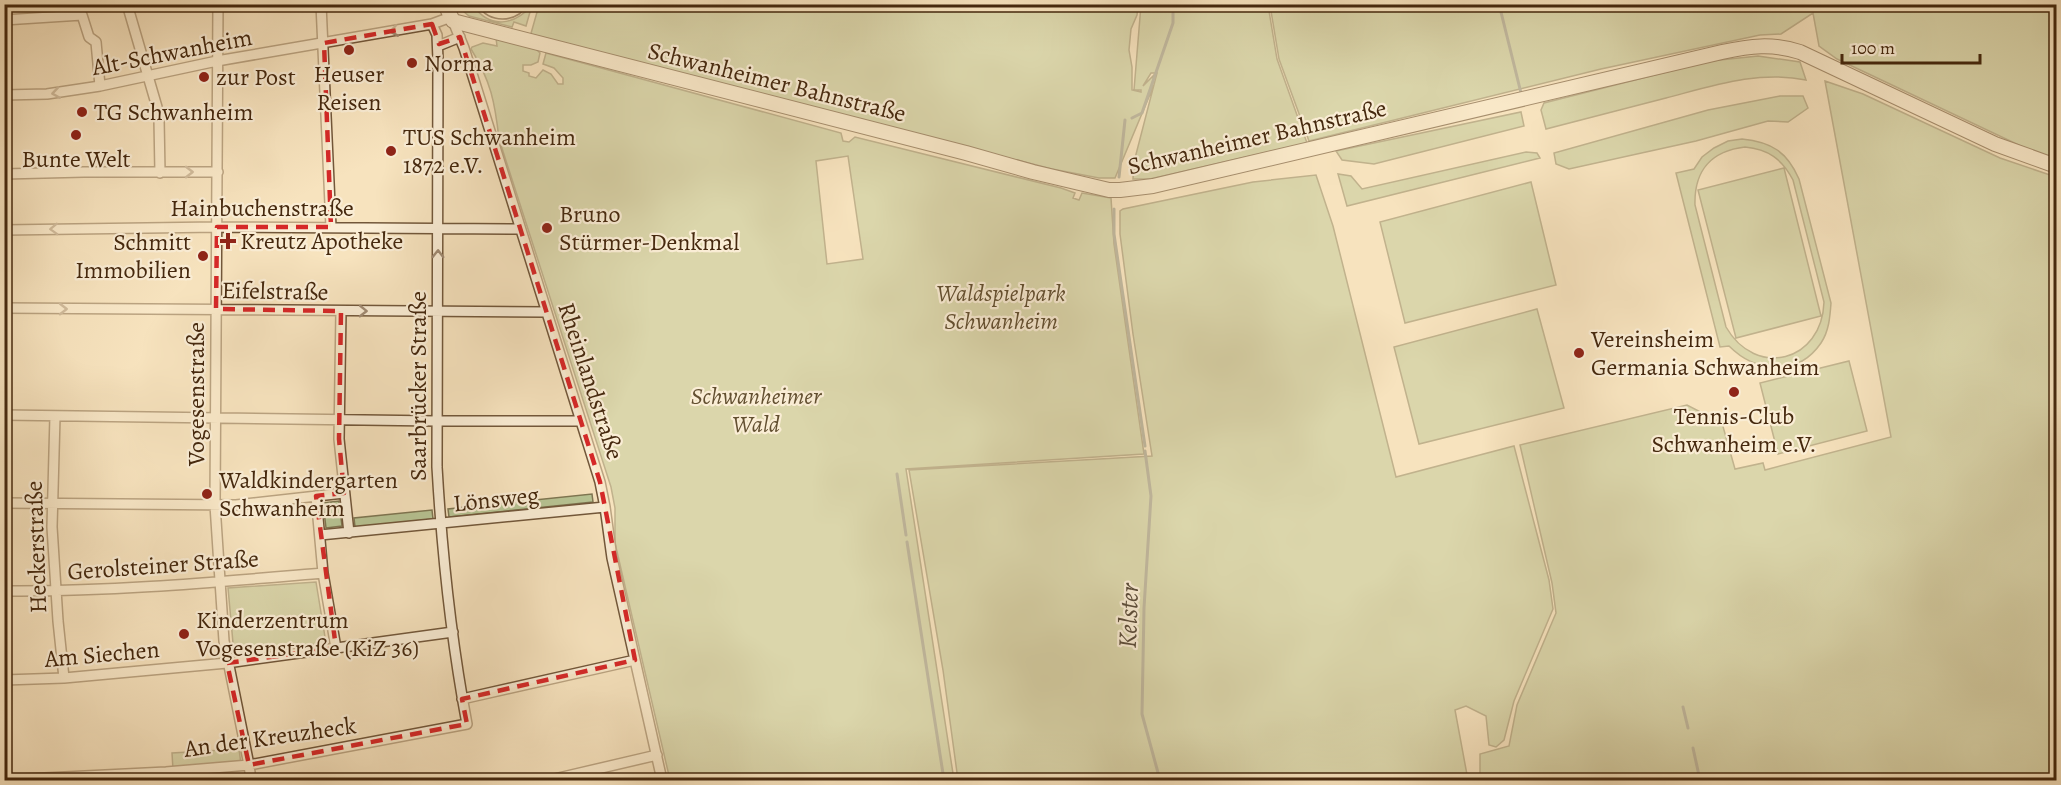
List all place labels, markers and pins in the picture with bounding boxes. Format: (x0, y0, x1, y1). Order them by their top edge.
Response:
marker: Heuser Reisen (342, 43, 356, 57)
place label: Norma (424, 47, 494, 79)
marker: Norma (405, 56, 419, 70)
place label: Heuser Reisen (314, 58, 384, 118)
place label: zur Post (216, 61, 296, 93)
marker: zur Post (197, 70, 211, 84)
place label: TG Schwanheim (94, 96, 254, 128)
marker: TG Schwanheim (75, 105, 89, 119)
place label: TUS Schwanheim 1872 e.V. (403, 121, 576, 181)
marker: Bunte Welt (69, 128, 83, 142)
place label: Bunte Welt (22, 143, 131, 175)
marker: TUS Schwanheim 1872 e.V. (384, 144, 398, 158)
place label: Bruno Stürmer-Denkmal (559, 198, 740, 258)
marker: Bruno Stürmer-Denkmal (540, 221, 554, 235)
place label: Kreutz Apotheke (240, 225, 403, 257)
place label: Schmitt Immobilien (75, 226, 191, 286)
marker: Kreutz Apotheke (221, 234, 235, 248)
marker: Schmitt Immobilien (196, 249, 210, 263)
place label: Vereinsheim Germania Schwanheim (1590, 323, 1819, 383)
marker: Vereinsheim Germania Schwanheim (1572, 346, 1586, 360)
marker: Tennis-Club Schwanheim e.V. (1727, 385, 1741, 399)
place label: Tennis-Club Schwanheim e.V. (1651, 400, 1817, 460)
place label: Waldkindergarten Schwanheim (218, 464, 398, 524)
marker: Waldkindergarten Schwanheim (200, 487, 214, 501)
place label: Kinderzentrum Vogesenstraße (KiZ 36) (195, 604, 419, 664)
marker: Kinderzentrum Vogesenstraße (KiZ 36) (177, 627, 191, 641)

